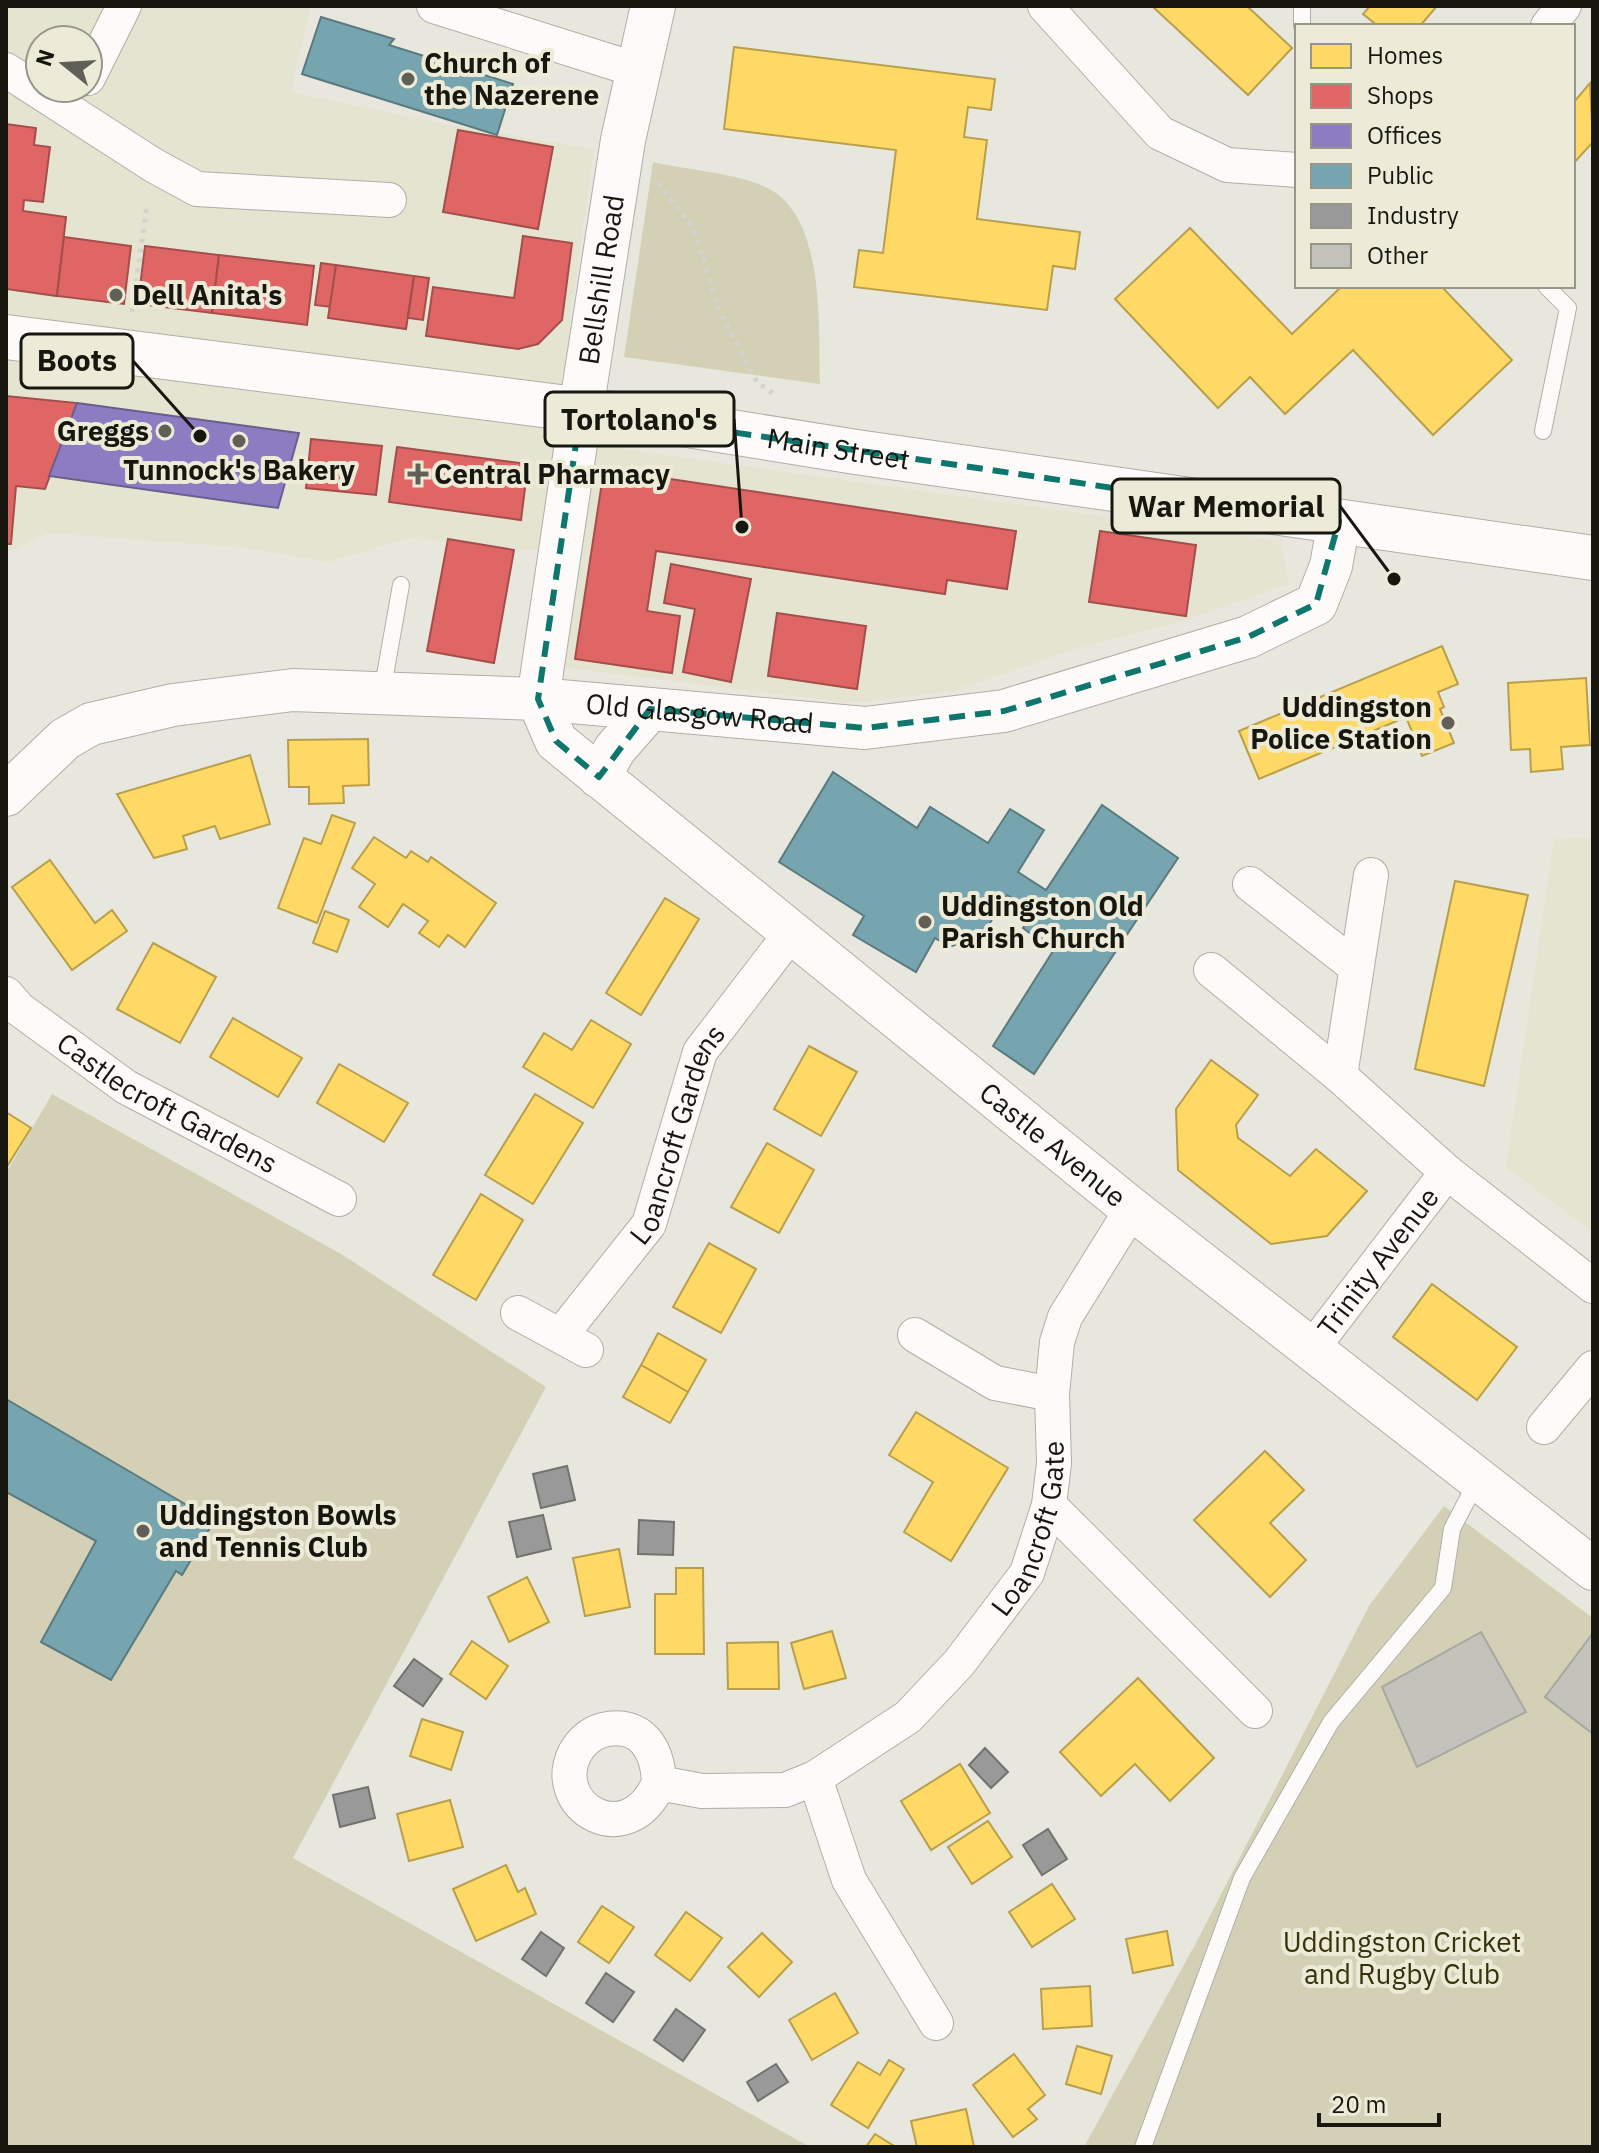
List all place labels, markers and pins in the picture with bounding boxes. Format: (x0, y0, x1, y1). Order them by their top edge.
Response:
place label: Church of the Nazerene (424, 44, 599, 113)
marker: Church of the Nazerene (399, 70, 417, 88)
place label: Dell Anita's (132, 276, 282, 313)
marker: Dell Anita's (107, 286, 125, 304)
callout: Boots (21, 334, 133, 388)
callout: Tortolano's (545, 392, 734, 446)
place label: Greggs (57, 412, 149, 449)
marker: Greggs (156, 422, 174, 440)
marker: Tunnock's Bakery (230, 432, 248, 450)
place label: Tunnock's Bakery (123, 451, 355, 488)
place label: Central Pharmacy (434, 455, 670, 492)
marker: Central Pharmacy (409, 465, 427, 483)
callout: War Memorial (1112, 479, 1340, 533)
place label: Uddingston Police Station (1250, 688, 1432, 757)
marker: Uddingston Police Station (1439, 714, 1457, 732)
place label: Uddingston Old Parish Church (941, 887, 1144, 956)
marker: Uddingston Old Parish Church (916, 913, 934, 931)
place label: Uddingston Bowls and Tennis Club (159, 1496, 397, 1565)
marker: Uddingston Bowls and Tennis Club (134, 1522, 152, 1540)

